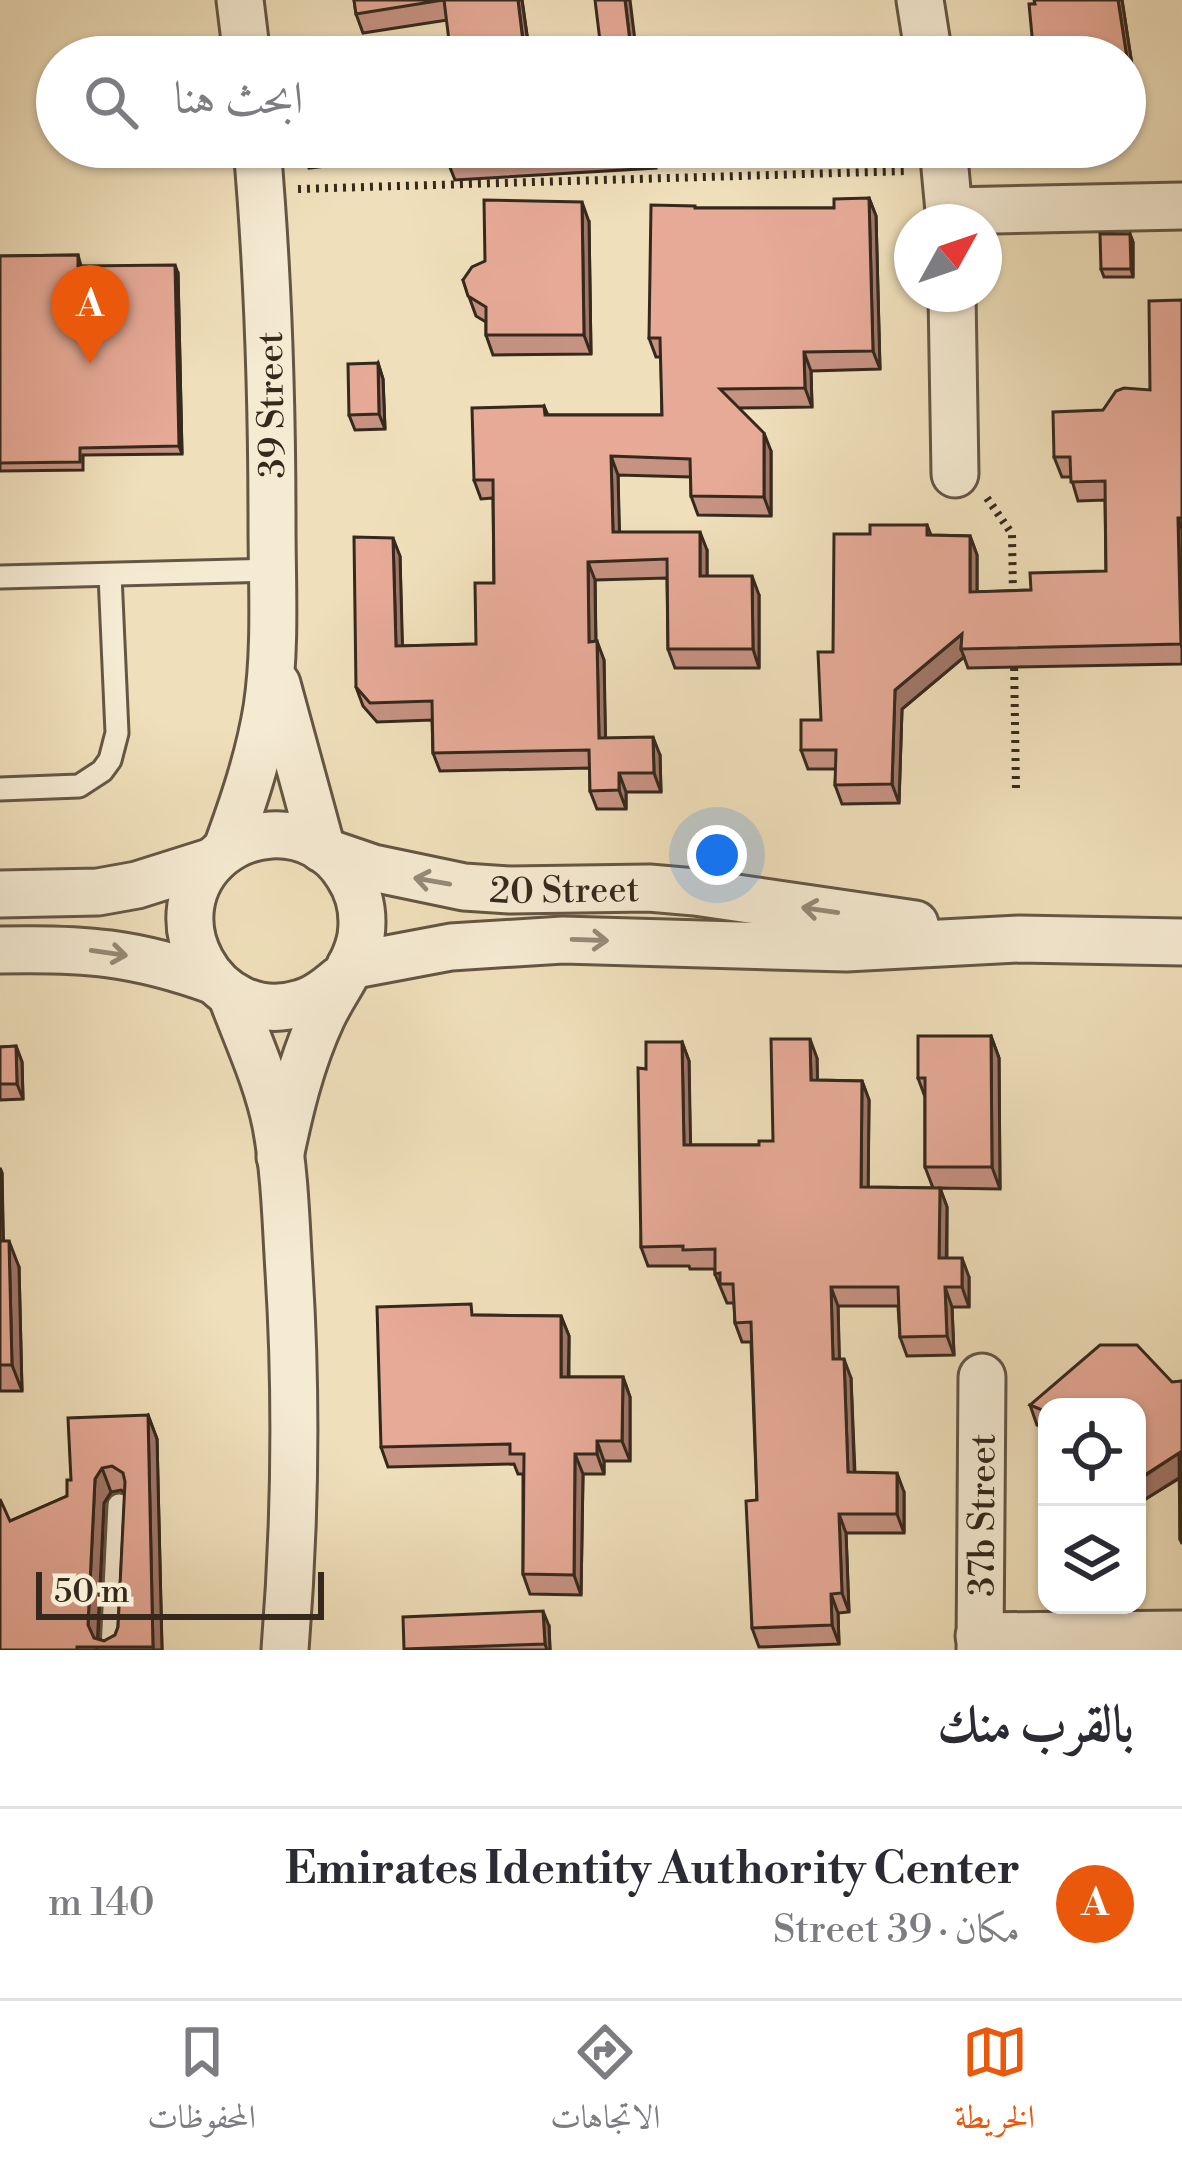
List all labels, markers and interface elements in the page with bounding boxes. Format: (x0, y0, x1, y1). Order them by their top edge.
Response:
search box (36, 36, 1146, 168)
icon: search (78, 69, 144, 135)
text: ابحث هنا (174, 71, 303, 128)
north arrow (894, 204, 1002, 312)
pin: A (51, 265, 129, 364)
street label: 39 Street (249, 331, 296, 479)
your location (687, 825, 747, 885)
street label: 20 Street (488, 868, 640, 915)
one-way arrow (413, 869, 452, 892)
one-way arrow (801, 898, 840, 921)
one-way arrow (570, 929, 609, 952)
one-way arrow (89, 942, 128, 965)
map controls (1038, 1398, 1146, 1614)
button: locate (1038, 1398, 1146, 1506)
street label: 37b Street (960, 1433, 1007, 1597)
button: layers (1038, 1506, 1146, 1614)
scale bar (36, 1566, 324, 1619)
text: 50 m (54, 1572, 130, 1613)
text: بالقرب منك (937, 1694, 1134, 1758)
text: Emirates Identity Authority Center (285, 1841, 1020, 1898)
text: 140 m (48, 1879, 155, 1928)
text: A (1081, 1879, 1109, 1928)
text: مكان · 39 Street (773, 1906, 1020, 1955)
tab: المحفوظات (147, 2019, 256, 2149)
tab: الاتجاهات (550, 2019, 660, 2149)
tab: الخريطة (955, 2019, 1035, 2149)

